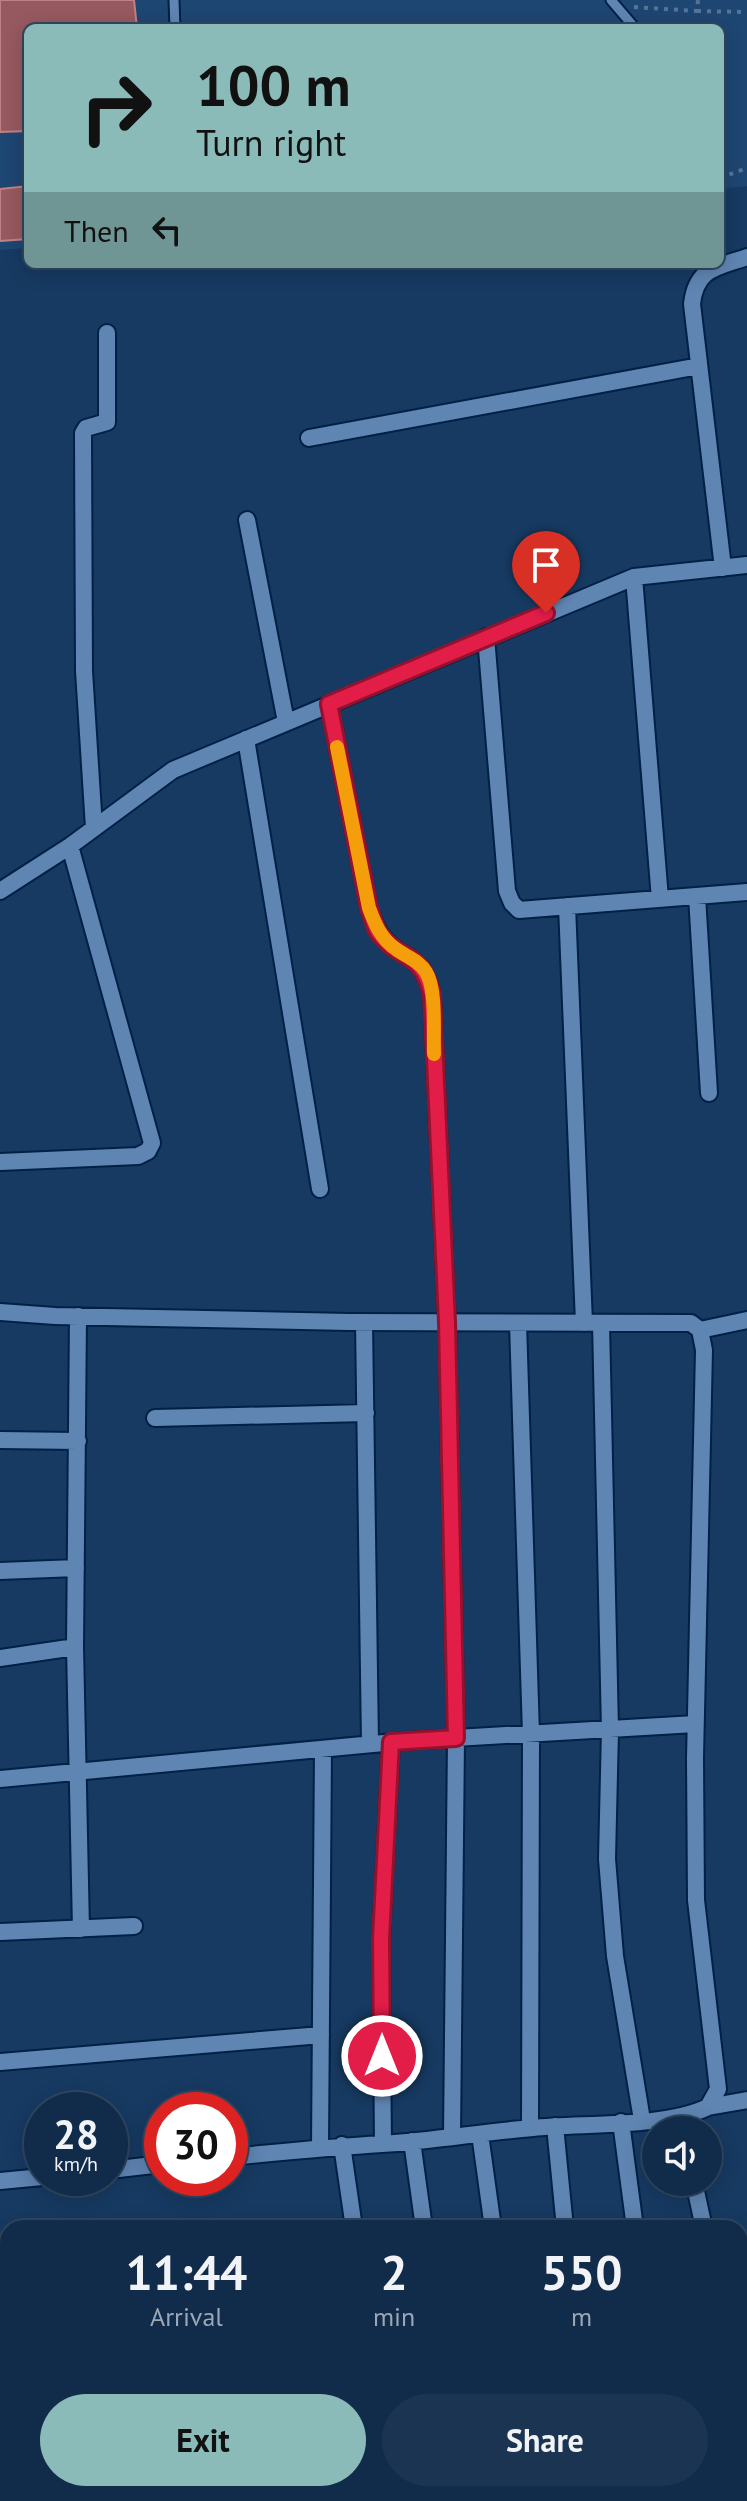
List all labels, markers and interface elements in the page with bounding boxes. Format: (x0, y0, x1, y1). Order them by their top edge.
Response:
text: 100 m (196, 49, 351, 121)
icon: right (64, 56, 168, 160)
text: Turn right (196, 119, 346, 166)
icon: left (145, 208, 189, 252)
text: Then (64, 211, 129, 250)
pin (512, 531, 580, 613)
icon: arrive (524, 543, 568, 587)
position arrow (340, 2014, 424, 2098)
speed limit sign: 30 (144, 2092, 248, 2196)
text: 28 (53, 2108, 99, 2160)
map controls (642, 2116, 722, 2196)
button: sound (642, 2116, 722, 2196)
text: km/h (54, 2151, 98, 2177)
text: 11:44 (126, 2241, 247, 2303)
text: 2 (380, 2241, 408, 2303)
text: 550 (541, 2241, 622, 2303)
text: Arrival (150, 2300, 223, 2333)
text: min (373, 2300, 415, 2333)
text: m (571, 2300, 592, 2333)
button: Exit (40, 2394, 366, 2486)
button: Share (382, 2394, 708, 2486)

